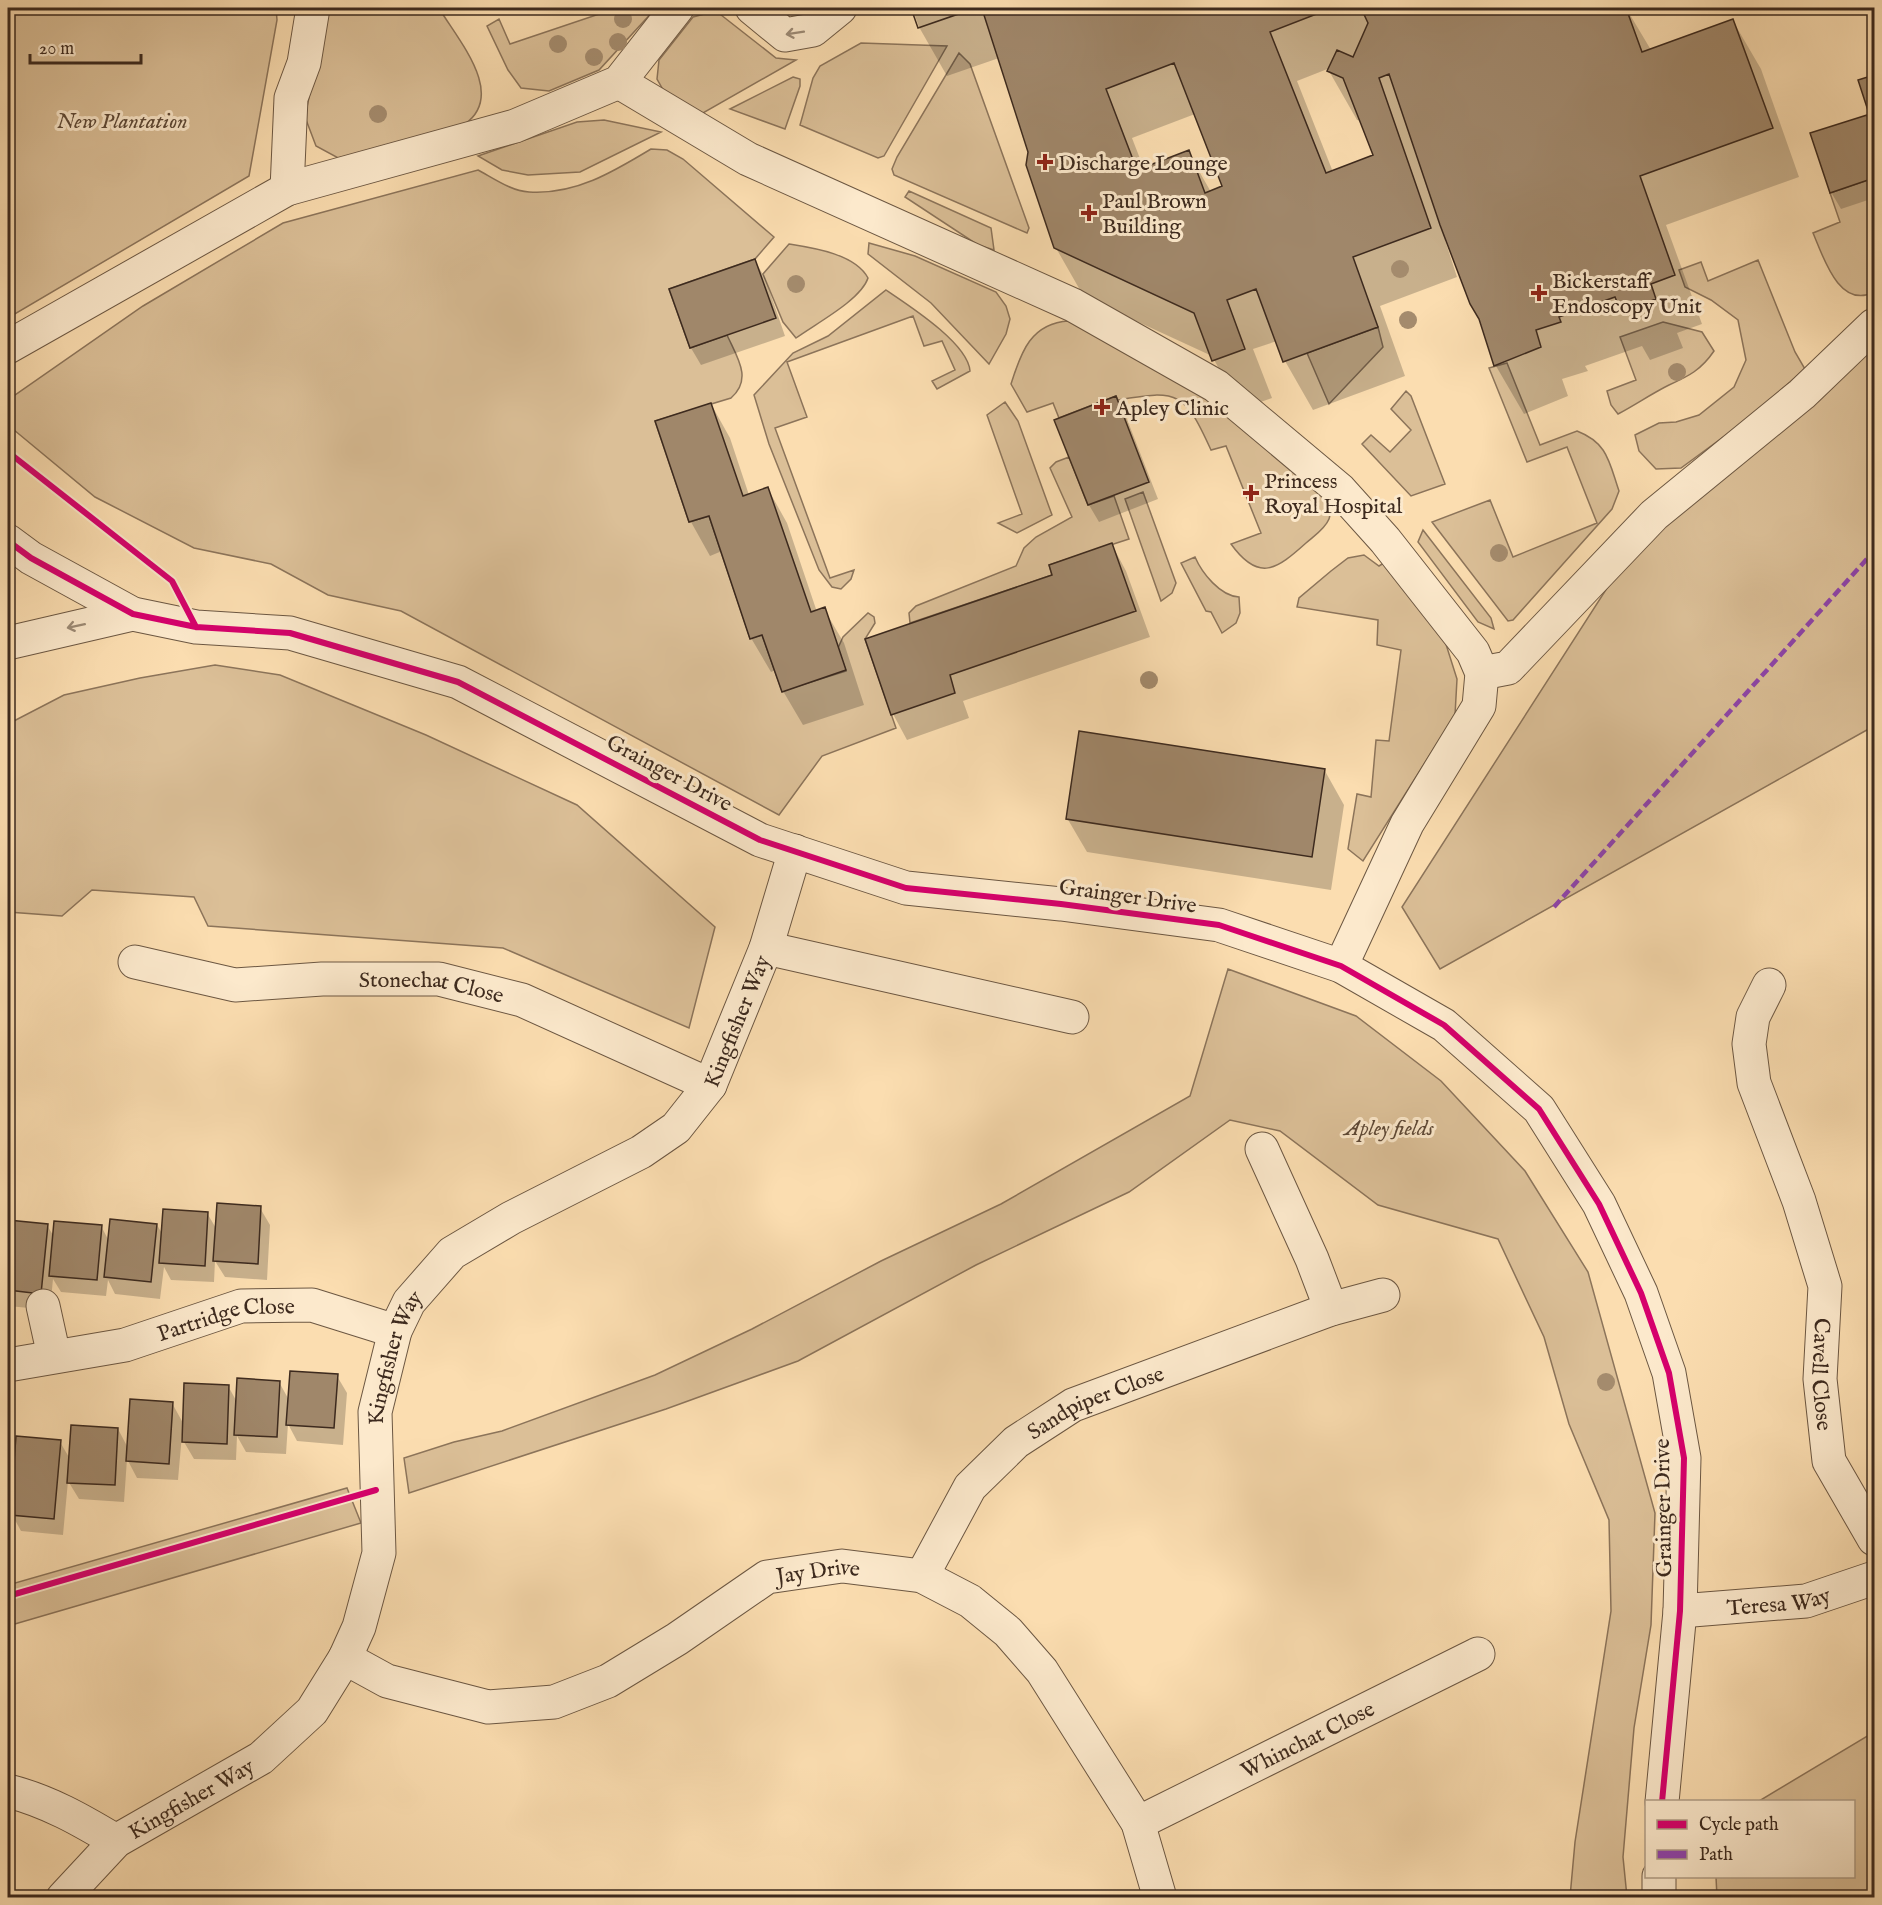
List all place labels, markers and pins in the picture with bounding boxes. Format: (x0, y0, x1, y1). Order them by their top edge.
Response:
place label: Discharge Lounge (1058, 150, 1228, 178)
marker: Discharge Lounge (1036, 153, 1054, 171)
place label: Paul Brown Building (1102, 188, 1207, 241)
marker: Paul Brown Building (1080, 204, 1098, 222)
place label: Bickerstaff Endoscopy Unit (1552, 268, 1703, 321)
marker: Bickerstaff Endoscopy Unit (1530, 284, 1548, 302)
place label: Apley Clinic (1115, 395, 1229, 423)
marker: Apley Clinic (1093, 398, 1111, 416)
place label: Princess Royal Hospital (1264, 468, 1402, 521)
marker: Princess Royal Hospital (1242, 484, 1260, 502)

